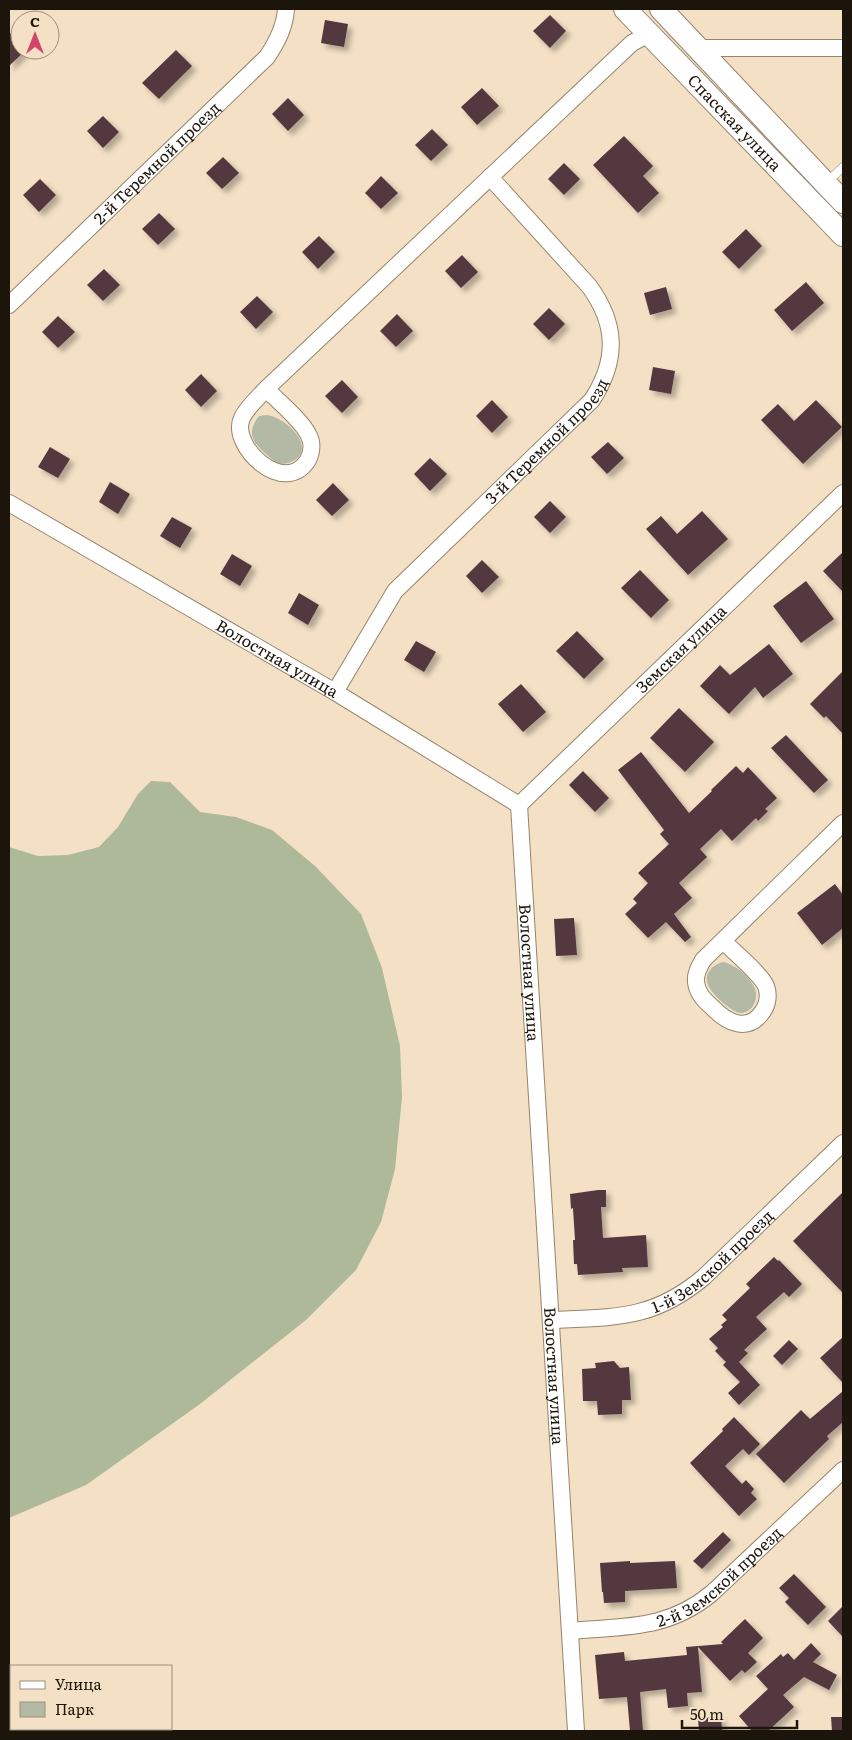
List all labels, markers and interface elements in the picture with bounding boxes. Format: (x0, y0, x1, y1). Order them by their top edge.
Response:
north arrow (10, 10, 60, 60)
text: С (30, 11, 40, 31)
street label: Спасская улица (683, 68, 788, 176)
street label: 2-й Теремной проезд (87, 95, 225, 229)
street label: 3-й Теремной проезд (479, 374, 613, 509)
street label: Земская улица (630, 598, 731, 698)
street label: Волостная улица (212, 613, 344, 703)
street label: Волостная улица (514, 903, 547, 1043)
street label: 1-й Земской проезд (648, 1203, 778, 1318)
street label: Волостная улица (539, 1306, 571, 1446)
street label: 2-й Земской проезд (654, 1520, 787, 1632)
legend (10, 1665, 172, 1730)
text: Улица (55, 1672, 103, 1695)
text: Парк (55, 1697, 94, 1720)
scale bar (682, 1698, 797, 1730)
text: 50 m (690, 1702, 724, 1725)

